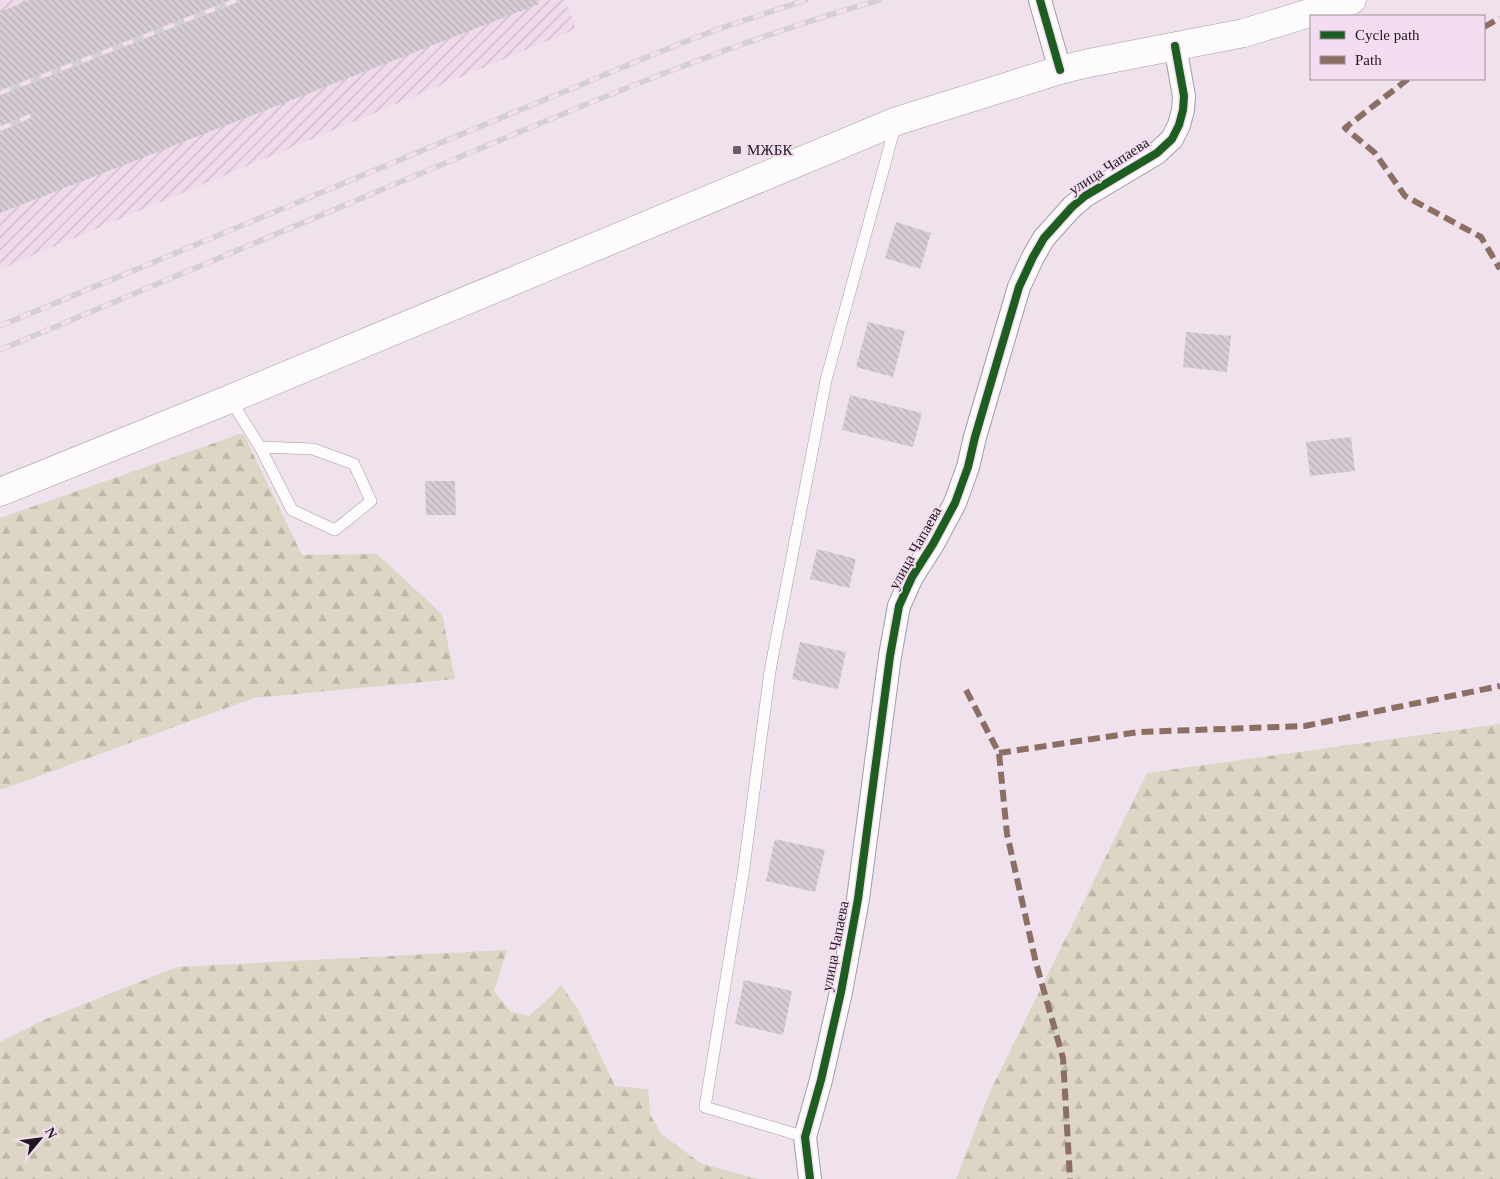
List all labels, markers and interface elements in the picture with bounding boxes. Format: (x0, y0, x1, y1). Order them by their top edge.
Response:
legend (1310, 15, 1485, 80)
text: Cycle path (1355, 27, 1420, 43)
text: Path (1355, 52, 1382, 68)
street label: улица Чапаева (1066, 134, 1152, 198)
place label: МЖБК (747, 142, 793, 158)
marker: МЖБК (731, 144, 743, 156)
street label: улица Чапаева (886, 504, 944, 592)
street label: улица Чапаева (818, 899, 852, 993)
north arrow (15, 1114, 65, 1164)
text: N (42, 1125, 60, 1141)

